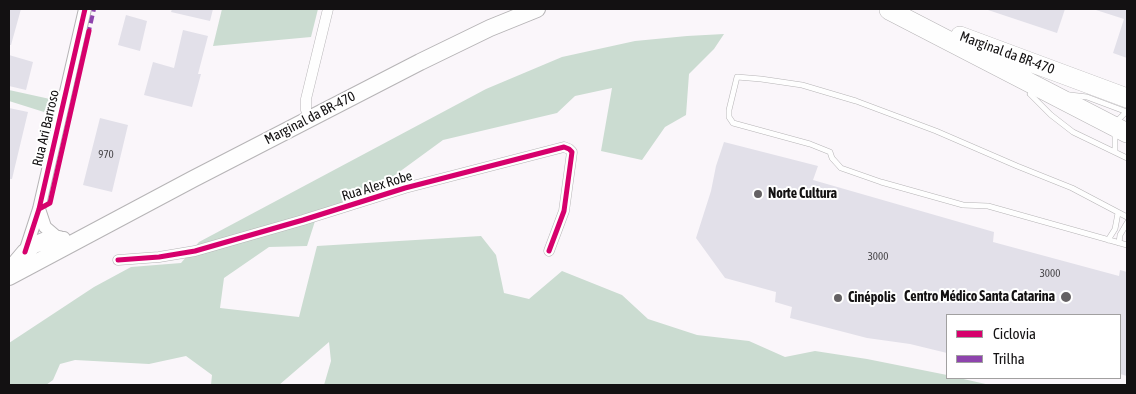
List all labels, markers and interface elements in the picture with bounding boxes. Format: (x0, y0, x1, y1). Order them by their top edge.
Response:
street label: Marginal da BR-470 (957, 28, 1057, 78)
street label: Rua Ari Barroso (29, 88, 63, 168)
street label: Marginal da BR-470 (262, 88, 358, 148)
house number: 970 (98, 148, 114, 162)
street label: Rua Alex Robe (340, 167, 414, 205)
place label: Norte Cultura (768, 186, 837, 202)
marker: Norte Cultura (752, 188, 764, 200)
house number: 3000 (868, 250, 888, 264)
house number: 3000 (1040, 267, 1060, 281)
place label: Centro Médico Santa Catarina (904, 289, 1055, 305)
place label: Cinépolis (848, 290, 896, 306)
marker: Centro Médico Santa Catarina (1059, 290, 1073, 304)
marker: Cinépolis (832, 292, 844, 304)
legend (946, 314, 1121, 379)
text: Ciclovia (993, 325, 1036, 342)
text: Trilha (993, 350, 1025, 367)

